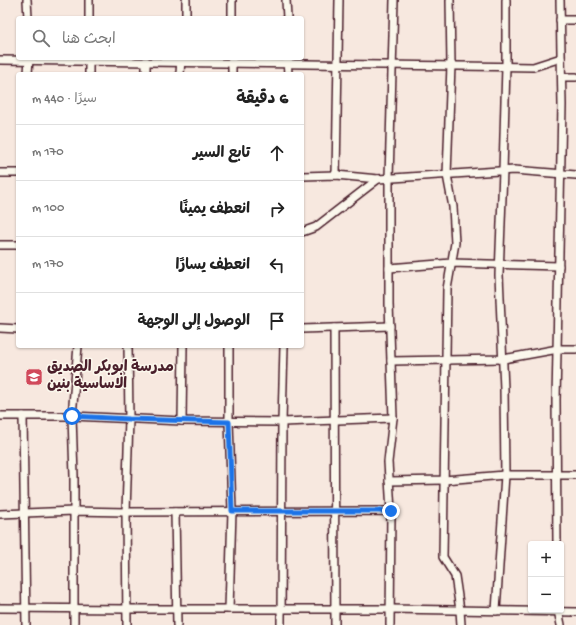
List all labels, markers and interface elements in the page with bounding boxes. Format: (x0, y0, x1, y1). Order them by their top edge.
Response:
search box (16, 16, 304, 60)
icon: search (30, 27, 52, 49)
text: ابحث هنا (62, 31, 116, 49)
text: 6 دقيقة (236, 90, 288, 110)
text: سيرًا · 440 m (32, 92, 97, 107)
icon: ahead (266, 142, 288, 164)
text: 170 m (32, 145, 64, 160)
text: تابع السير (193, 145, 250, 163)
icon: right (266, 198, 288, 220)
text: 100 m (32, 201, 64, 216)
text: انعطف يمينًا (179, 201, 250, 219)
icon: left (266, 254, 288, 276)
text: 170 m (32, 257, 64, 272)
text: انعطف يسارًا (176, 257, 250, 275)
icon: arrive (266, 310, 288, 332)
text: الوصول إلى الوجهة (137, 313, 250, 331)
place label: مدرسة ابوبكر الصديق الاساسية بنين (47, 358, 174, 394)
school or university icon: مدرسة ابوبكر الصديق الاساسية بنين (24, 367, 44, 387)
route start (63, 407, 81, 425)
route end (382, 502, 400, 520)
map controls (528, 541, 564, 613)
button: + (528, 541, 564, 577)
button: − (528, 577, 564, 613)

